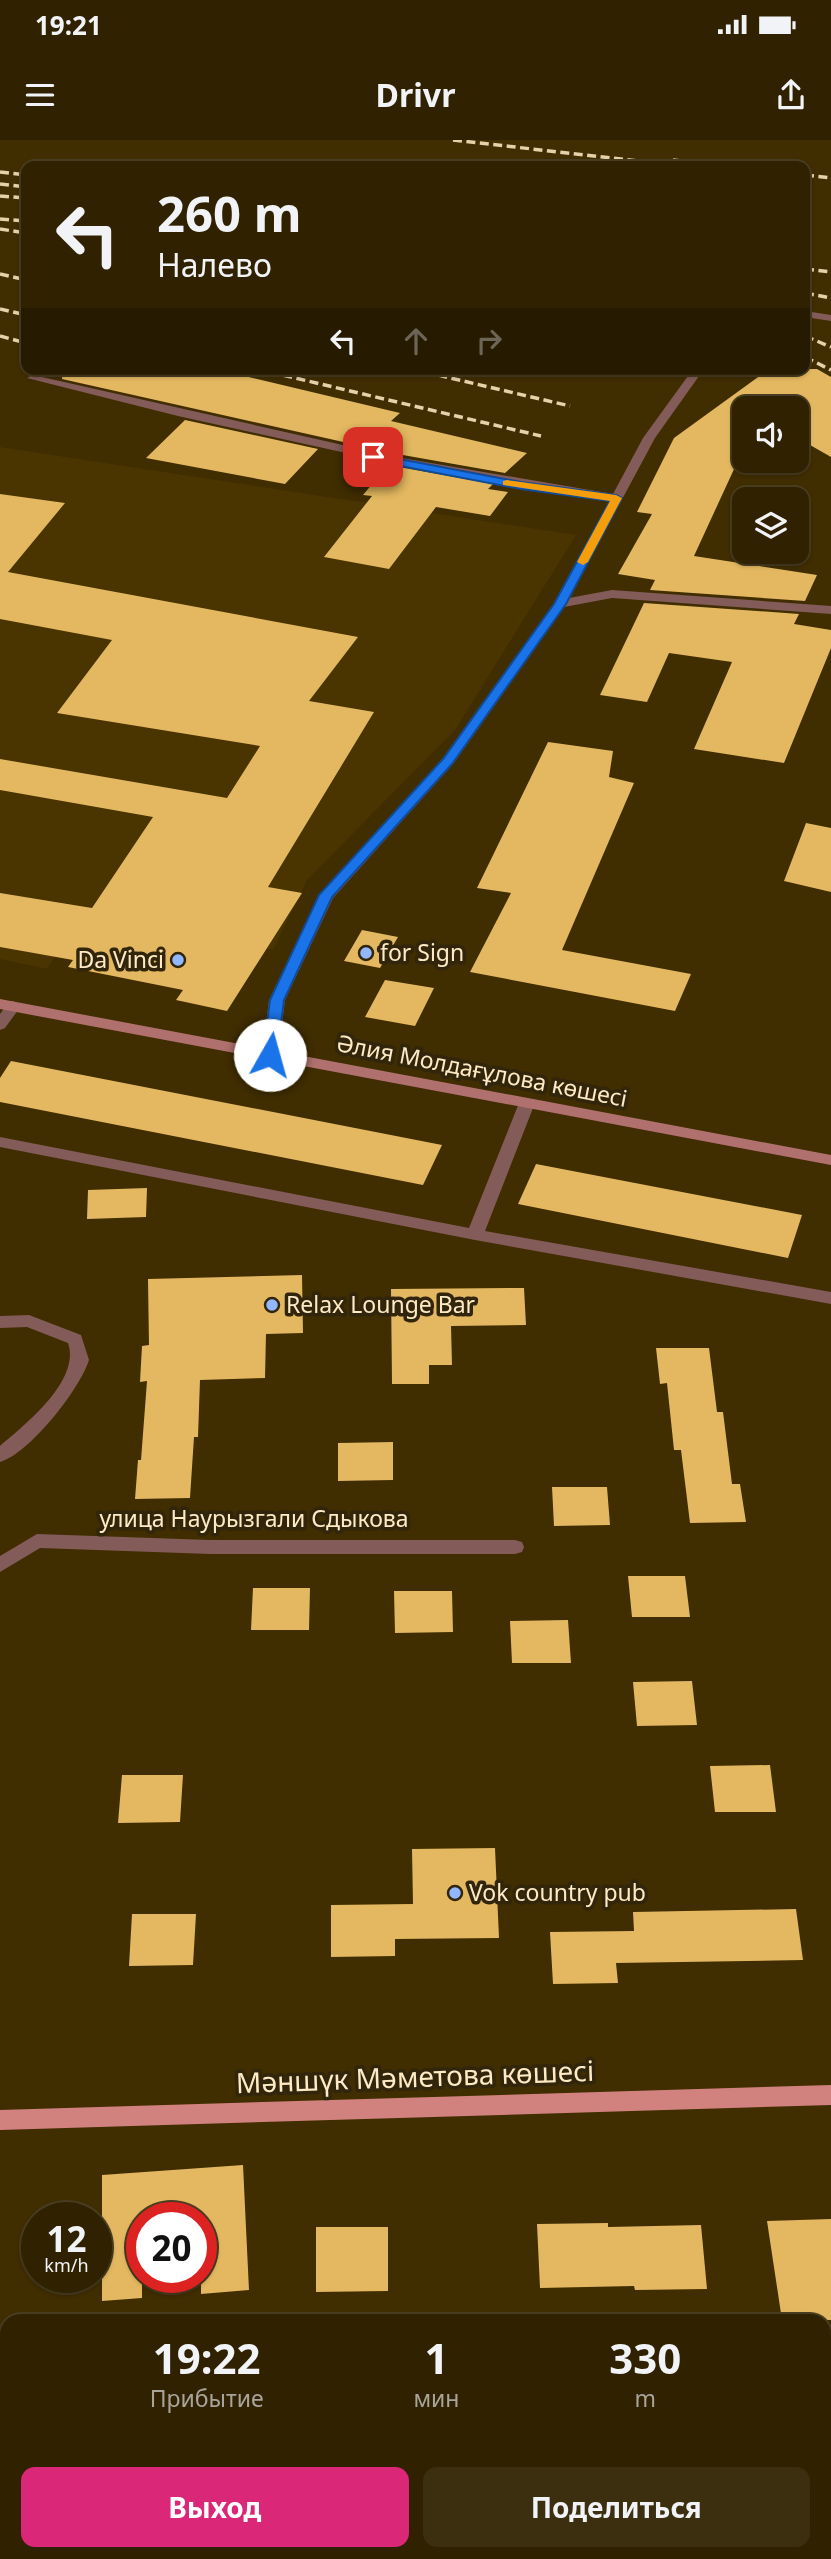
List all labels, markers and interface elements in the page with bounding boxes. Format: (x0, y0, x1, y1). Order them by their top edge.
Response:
text: 19:21 (35, 7, 102, 43)
text: Drivr (376, 73, 455, 116)
icon: menu (21, 76, 59, 114)
icon: share (772, 76, 810, 114)
text: 260 m (157, 180, 302, 246)
icon: left (42, 189, 133, 280)
text: Налево (157, 243, 272, 286)
icon: left (324, 322, 362, 360)
icon: ahead (397, 322, 435, 360)
icon: right (470, 322, 508, 360)
map controls (732, 396, 809, 564)
button: sound (732, 396, 809, 473)
pin (343, 427, 403, 487)
icon: arrive (354, 438, 392, 476)
button: layers (732, 487, 809, 564)
place label: for Sign (380, 936, 464, 968)
place label: Da Vinci (77, 943, 164, 975)
marker: for Sign (358, 945, 374, 961)
marker: Da Vinci (170, 952, 186, 968)
position arrow (233, 1018, 307, 1092)
street label: Әлия Молдағұлова көшесі (334, 1026, 630, 1114)
place label: Relax Lounge Bar (286, 1288, 476, 1320)
marker: Relax Lounge Bar (264, 1297, 280, 1313)
street label: улица Наурызгали Сдыкова (99, 1502, 409, 1534)
place label: Vok country pub (469, 1876, 646, 1908)
marker: Vok country pub (447, 1885, 463, 1901)
street label: Мәншүк Мәметова көшесі (235, 2051, 595, 2101)
speed limit sign: 20 (126, 2202, 217, 2293)
text: 12 (46, 2215, 87, 2262)
text: km/h (44, 2253, 89, 2277)
text: 19:22 (153, 2329, 261, 2386)
text: 1 (424, 2329, 448, 2386)
text: 330 (609, 2329, 681, 2386)
text: Прибытие (150, 2382, 264, 2414)
text: мин (413, 2382, 459, 2414)
text: m (634, 2382, 656, 2414)
button: Выход (21, 2467, 409, 2547)
button: Поделиться (423, 2467, 810, 2547)

